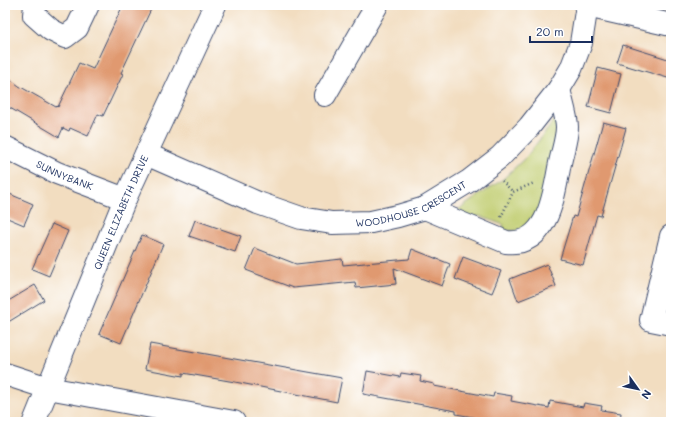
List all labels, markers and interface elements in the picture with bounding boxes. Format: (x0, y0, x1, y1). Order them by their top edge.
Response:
scale bar (530, 18, 592, 44)
text: 20 m (536, 23, 564, 39)
street label: QUEEN ELIZABETH DRIVE (90, 152, 152, 272)
street label: SUNNYBANK (34, 157, 95, 193)
street label: WOODHOUSE CRESCENT (355, 177, 469, 229)
north arrow (618, 369, 658, 409)
text: N (638, 387, 655, 402)

